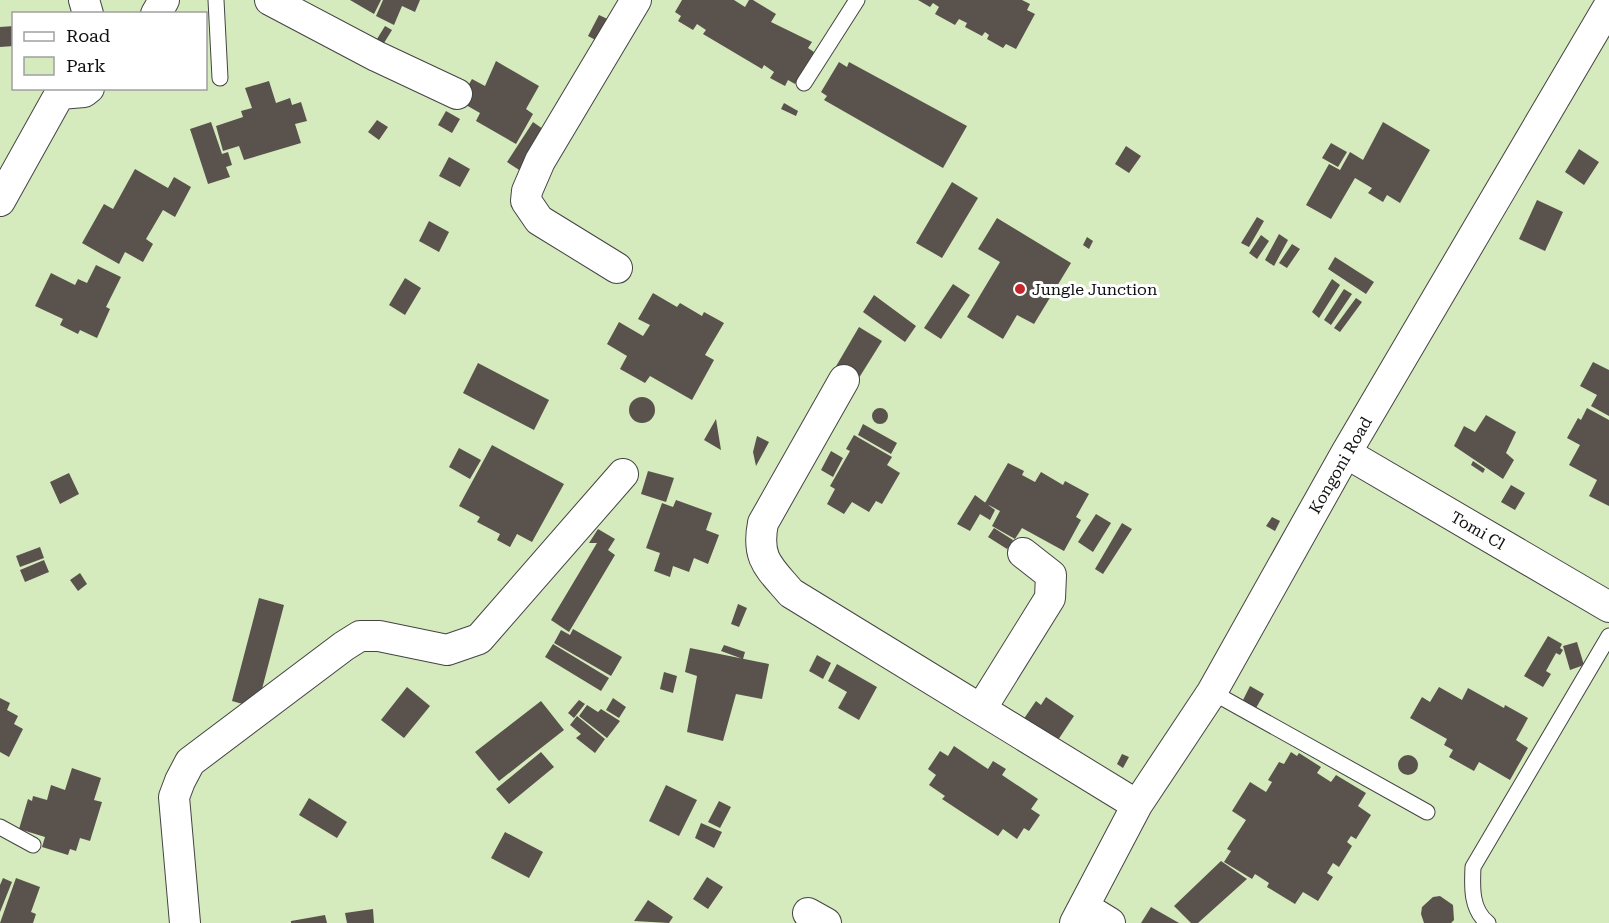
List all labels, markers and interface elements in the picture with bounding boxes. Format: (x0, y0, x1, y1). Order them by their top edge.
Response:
legend (12, 12, 207, 90)
text: Road (66, 25, 111, 46)
text: Park (66, 55, 106, 76)
place label: Jungle Junction (1032, 280, 1157, 299)
marker: Jungle Junction (1013, 282, 1027, 296)
street label: Kongoni Road (1305, 413, 1376, 517)
street label: Tomi Cl (1447, 507, 1508, 554)

